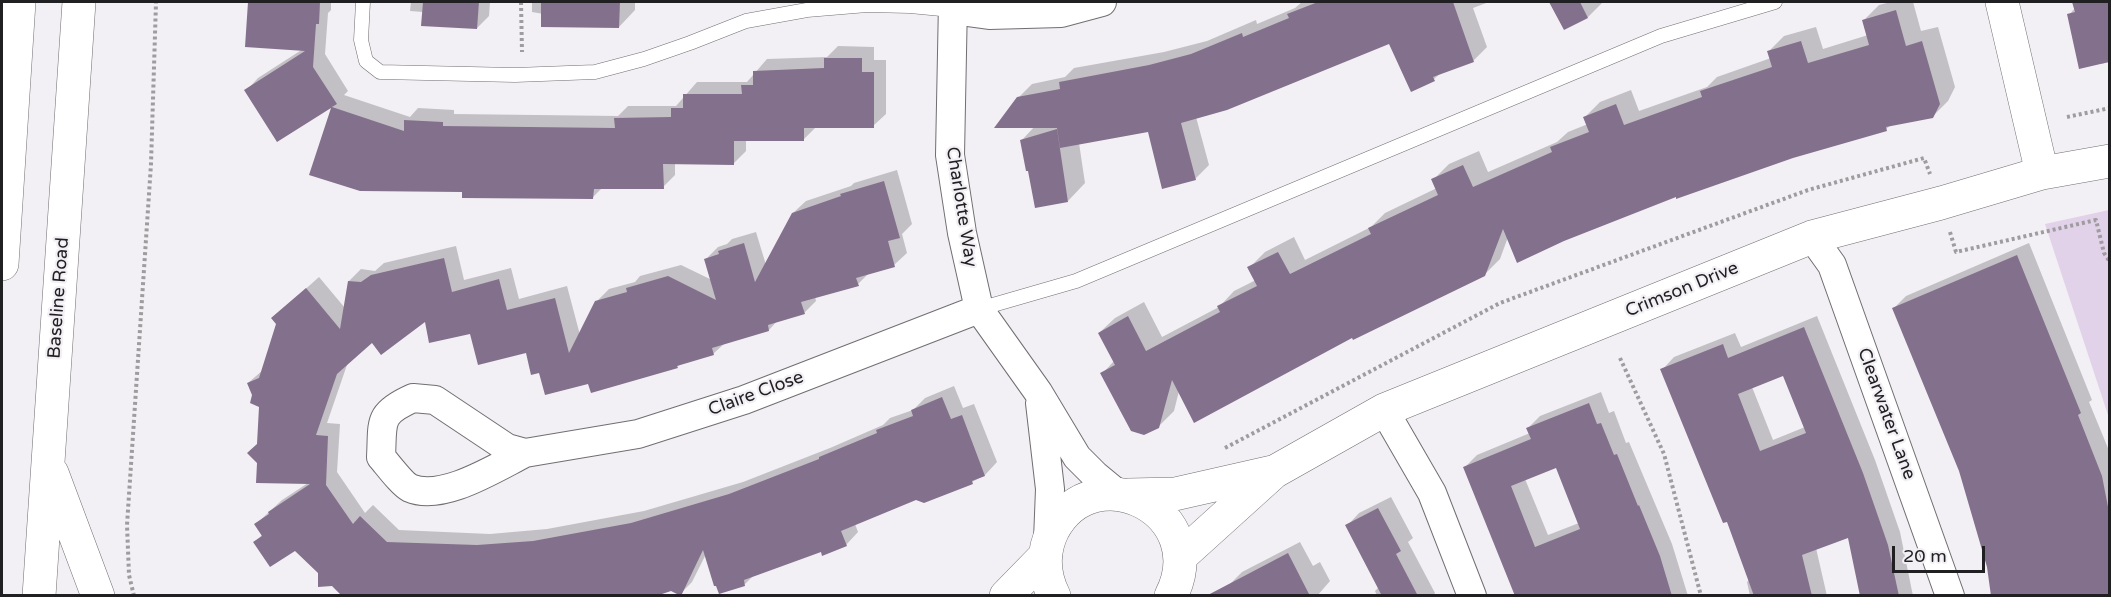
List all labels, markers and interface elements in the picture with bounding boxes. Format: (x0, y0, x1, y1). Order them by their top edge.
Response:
street label: Charlotte Way (941, 145, 981, 269)
street label: Baseline Road (44, 237, 74, 359)
street label: Crimson Drive (1622, 258, 1742, 322)
street label: Clearwater Lane (1852, 345, 1920, 483)
street label: Claire Close (705, 367, 807, 421)
scale bar (1895, 534, 1988, 572)
text: 20 m (1903, 545, 1947, 567)

